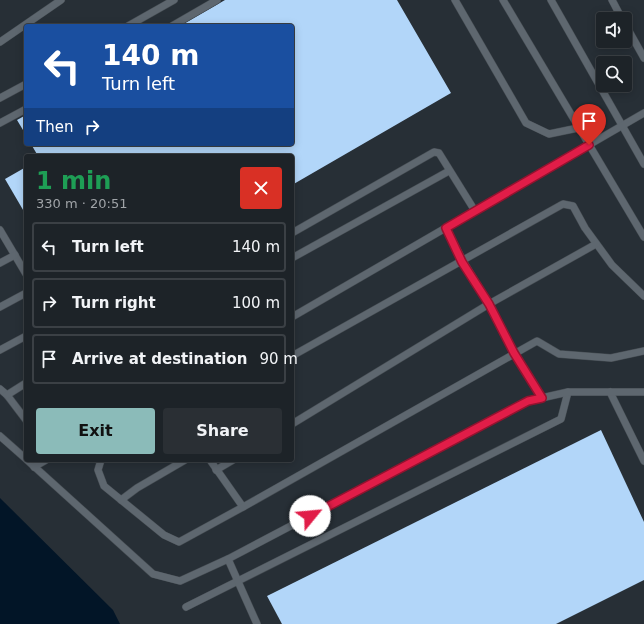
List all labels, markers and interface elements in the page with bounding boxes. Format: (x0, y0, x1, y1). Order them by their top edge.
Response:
map controls (596, 12, 632, 92)
button: sound (596, 12, 632, 48)
text: 140 m (102, 39, 199, 72)
icon: left (36, 40, 88, 92)
button: search (596, 56, 632, 92)
text: Turn left (102, 73, 175, 94)
pin (572, 104, 606, 145)
icon: arrive (578, 110, 600, 132)
icon: right (81, 116, 103, 138)
text: Then (36, 118, 73, 136)
text: 1 min (36, 167, 111, 195)
button: close (240, 167, 282, 209)
text: 330 m · 20:51 (36, 196, 127, 211)
icon: left (38, 236, 60, 258)
text: Turn left (72, 238, 144, 256)
text: 140 m (232, 238, 280, 256)
icon: right (38, 292, 60, 314)
text: Turn right (72, 294, 156, 312)
text: 100 m (232, 294, 280, 312)
icon: arrive (38, 348, 60, 370)
text: Arrive at destination (72, 350, 247, 368)
text: 90 m (259, 350, 298, 368)
button: Exit (36, 408, 155, 454)
button: Share (163, 408, 282, 454)
position arrow (289, 495, 331, 537)

